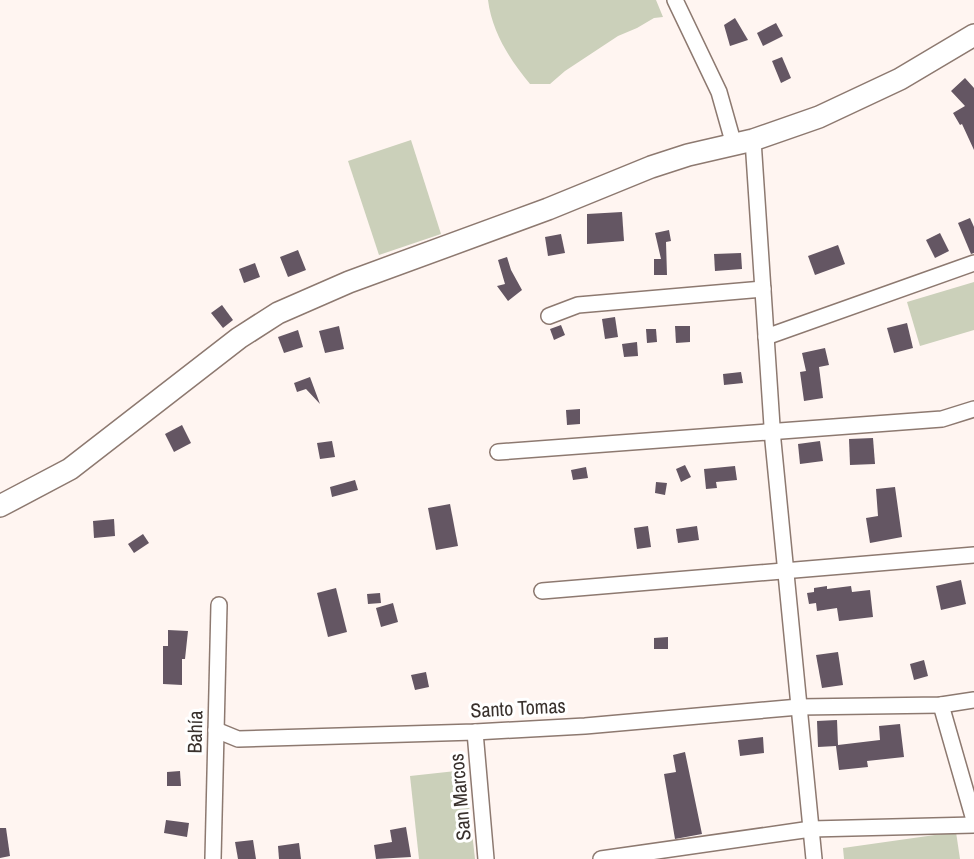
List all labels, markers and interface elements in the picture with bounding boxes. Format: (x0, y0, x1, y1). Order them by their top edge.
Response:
street label: Santo Tomas (470, 692, 566, 723)
street label: Bahía (181, 710, 208, 754)
street label: San Marcos (442, 752, 477, 842)

